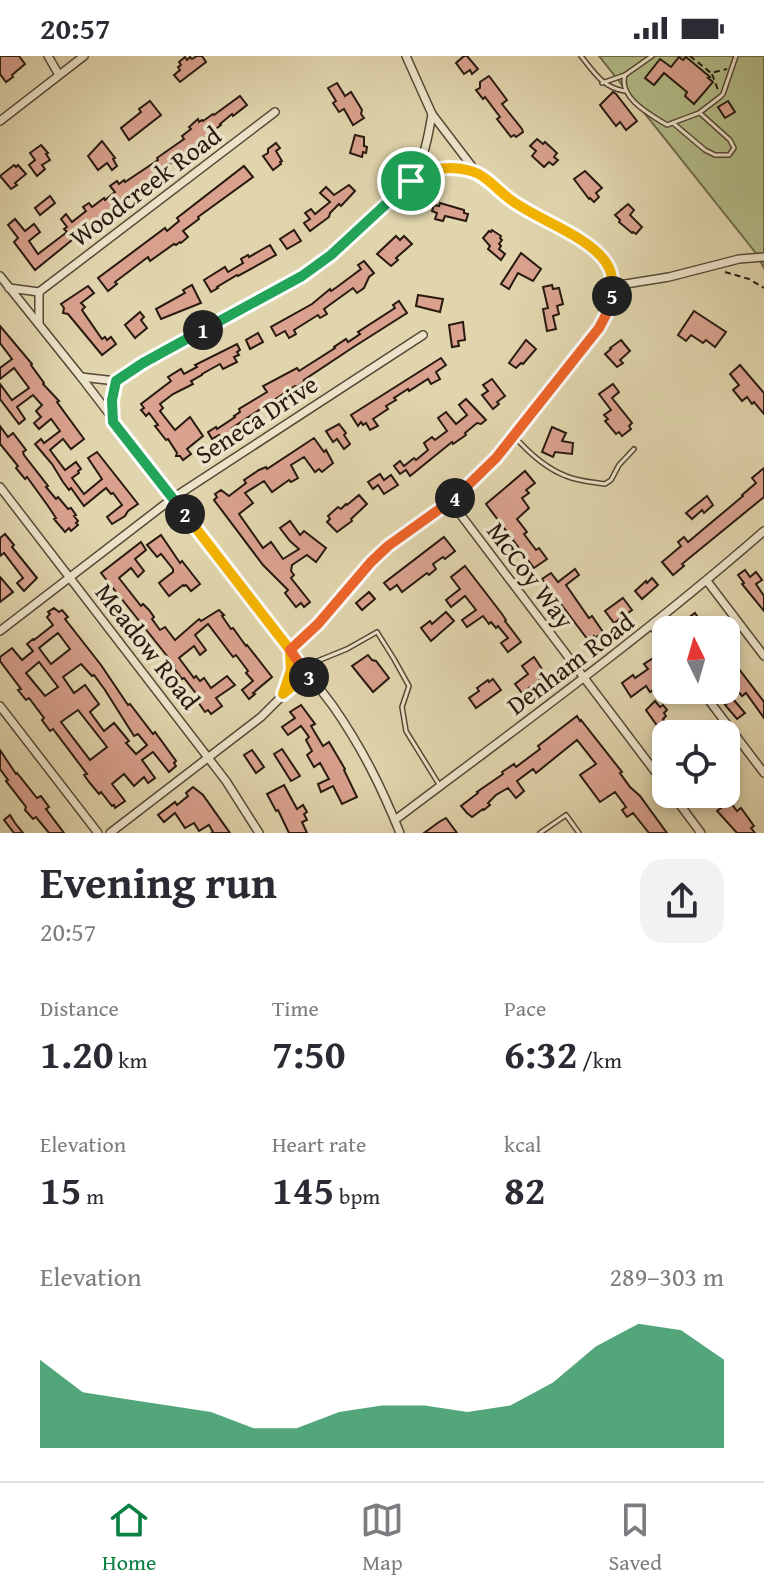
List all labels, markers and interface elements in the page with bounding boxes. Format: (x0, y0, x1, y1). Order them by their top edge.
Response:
text: 20:57 (40, 6, 111, 50)
street label: Woodcreek Road (61, 116, 229, 256)
pin (377, 147, 445, 215)
icon: arrive (389, 159, 433, 203)
pin: 5 (592, 276, 632, 316)
text: 5 (606, 280, 618, 312)
pin: 1 (183, 310, 223, 350)
text: 1 (197, 314, 209, 346)
street label: Seneca Drive (187, 365, 325, 473)
pin: 4 (435, 478, 475, 518)
text: 4 (449, 482, 461, 514)
pin: 2 (165, 494, 205, 534)
text: 2 (179, 498, 191, 530)
street label: McCoy Way (478, 513, 584, 637)
street label: Meadow Road (86, 574, 210, 718)
street label: Denham Road (498, 602, 642, 724)
north arrow (652, 616, 740, 704)
map controls (652, 616, 740, 808)
pin: 3 (289, 657, 329, 697)
text: 3 (303, 661, 315, 693)
button: locate (652, 720, 740, 808)
text: Evening run (40, 850, 277, 914)
button: share (640, 859, 724, 943)
text: 20:57 (40, 912, 96, 951)
text: Distance (40, 992, 119, 1024)
text: Time (272, 992, 319, 1024)
text: Pace (504, 992, 546, 1024)
text: 1.20 (40, 1024, 113, 1083)
text: 7:50 (272, 1024, 345, 1083)
text: 6:32 (504, 1024, 577, 1083)
text: km (113, 1044, 147, 1076)
text: /km (577, 1044, 622, 1076)
text: Elevation (40, 1128, 126, 1160)
text: Heart rate (272, 1128, 366, 1160)
text: kcal (504, 1128, 542, 1160)
text: 15 (40, 1160, 81, 1219)
text: 145 (272, 1160, 334, 1219)
text: 82 (504, 1160, 545, 1219)
text: m (81, 1180, 104, 1212)
text: bpm (334, 1180, 380, 1212)
text: Elevation (40, 1257, 142, 1296)
text: 289–303 m (610, 1257, 724, 1296)
tab: Home (102, 1498, 156, 1578)
tab: Map (360, 1498, 404, 1578)
tab: Saved (609, 1498, 662, 1578)

